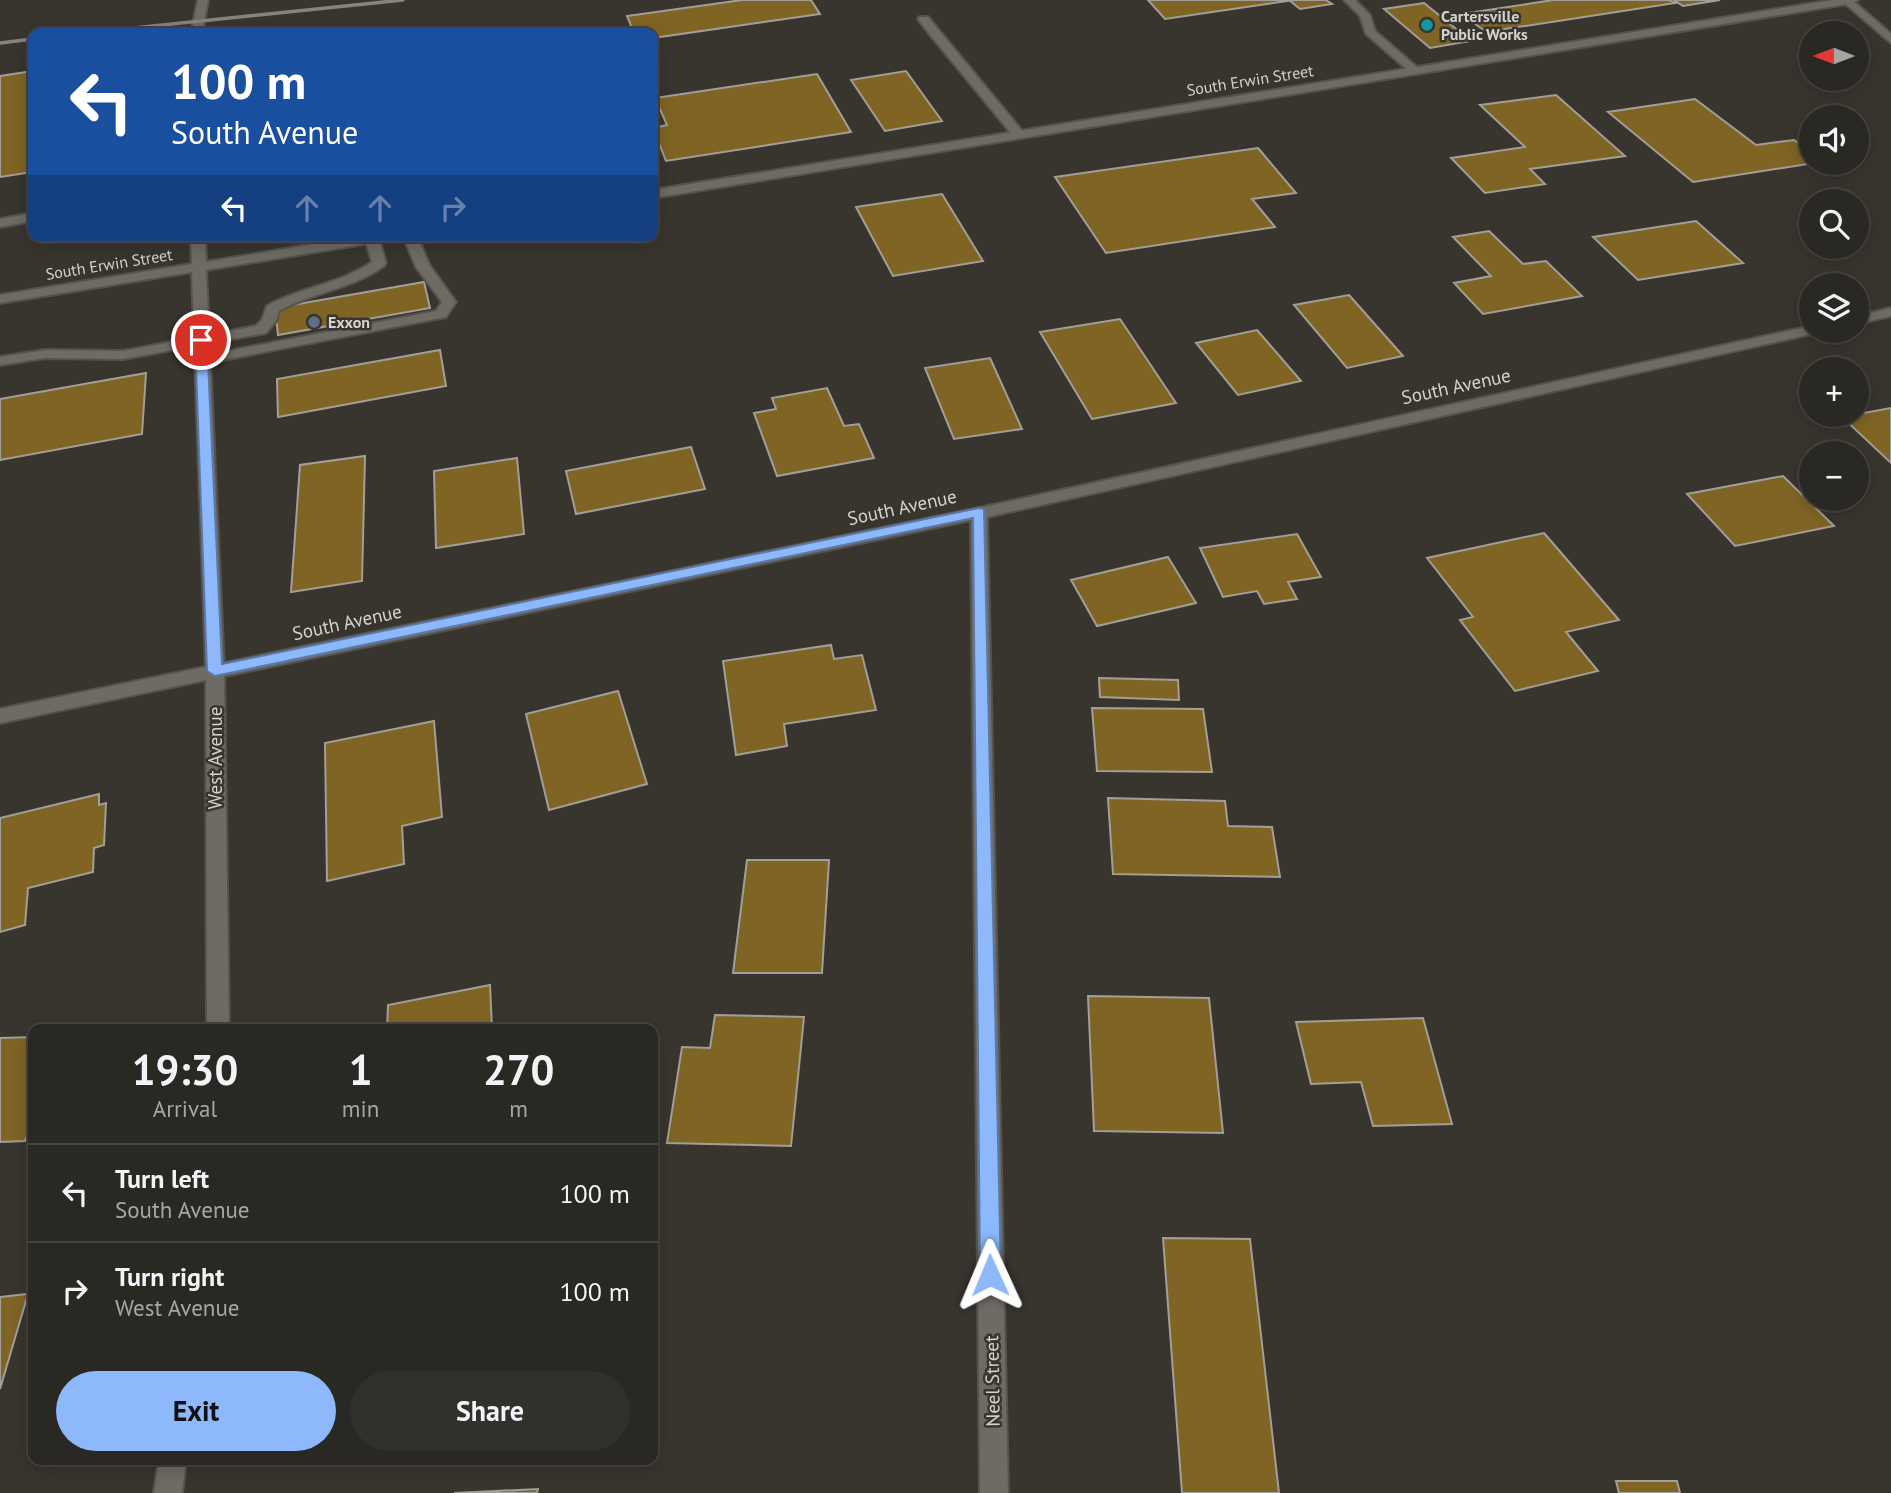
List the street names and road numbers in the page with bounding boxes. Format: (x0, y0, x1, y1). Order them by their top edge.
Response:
street label: South Erwin Street (1185, 60, 1315, 100)
street label: South Erwin Street (44, 244, 174, 284)
street label: South Avenue (1399, 363, 1513, 409)
street label: South Avenue (845, 484, 959, 530)
street label: South Avenue (290, 599, 404, 645)
street label: West Avenue (203, 707, 227, 809)
street label: Neel Street (979, 1335, 1005, 1427)

